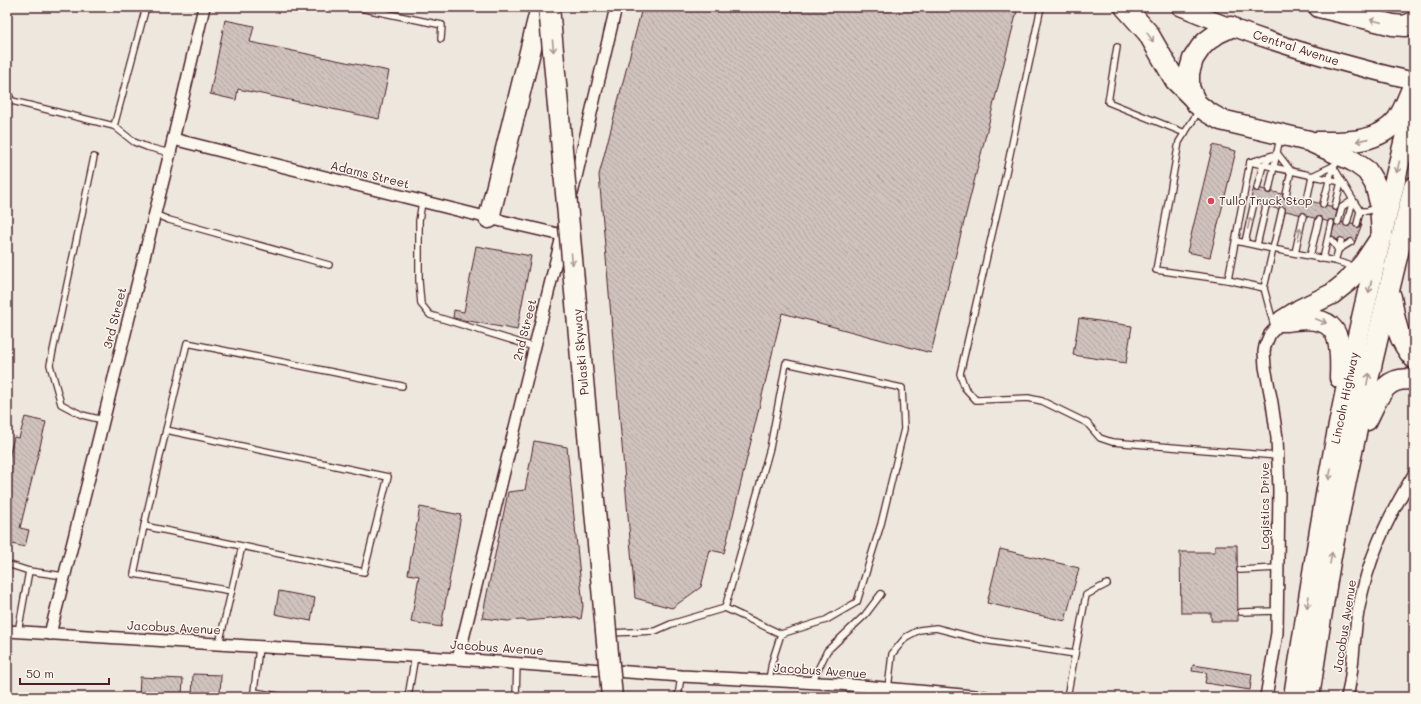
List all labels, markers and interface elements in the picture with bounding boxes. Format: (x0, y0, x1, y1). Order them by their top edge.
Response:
one-way arrow (1370, 17, 1383, 25)
street label: Central Avenue (1251, 26, 1341, 69)
one-way arrow (1146, 31, 1154, 42)
one-way arrow (549, 39, 557, 52)
one-way arrow (1355, 136, 1368, 144)
street label: Adams Street (329, 156, 411, 192)
one-way arrow (1394, 160, 1402, 173)
place label: Tullo Truck Stop (1219, 192, 1312, 208)
marker: Tullo Truck Stop (1206, 196, 1216, 206)
one-way arrow (1246, 217, 1254, 230)
one-way arrow (1296, 228, 1304, 241)
one-way arrow (569, 252, 576, 265)
one-way arrow (1365, 280, 1373, 293)
street label: 3rd Street (99, 285, 129, 350)
street label: 2nd Street (509, 297, 539, 362)
street label: Pulaski Skyway (568, 308, 592, 396)
one-way arrow (1314, 318, 1326, 326)
street label: Lincoln Highway (1326, 350, 1362, 445)
one-way arrow (1365, 373, 1373, 386)
street label: Logistics Drive (1256, 462, 1272, 550)
one-way arrow (1325, 467, 1333, 480)
one-way arrow (1327, 552, 1335, 565)
street label: Jacobus Avenue (1329, 578, 1359, 673)
one-way arrow (1304, 596, 1312, 609)
street label: Jacobus Avenue (127, 617, 221, 637)
street label: Jacobus Avenue (450, 636, 544, 658)
street label: Jacobus Avenue (773, 659, 867, 681)
scale bar (20, 660, 109, 686)
text: 50 m (26, 665, 54, 681)

